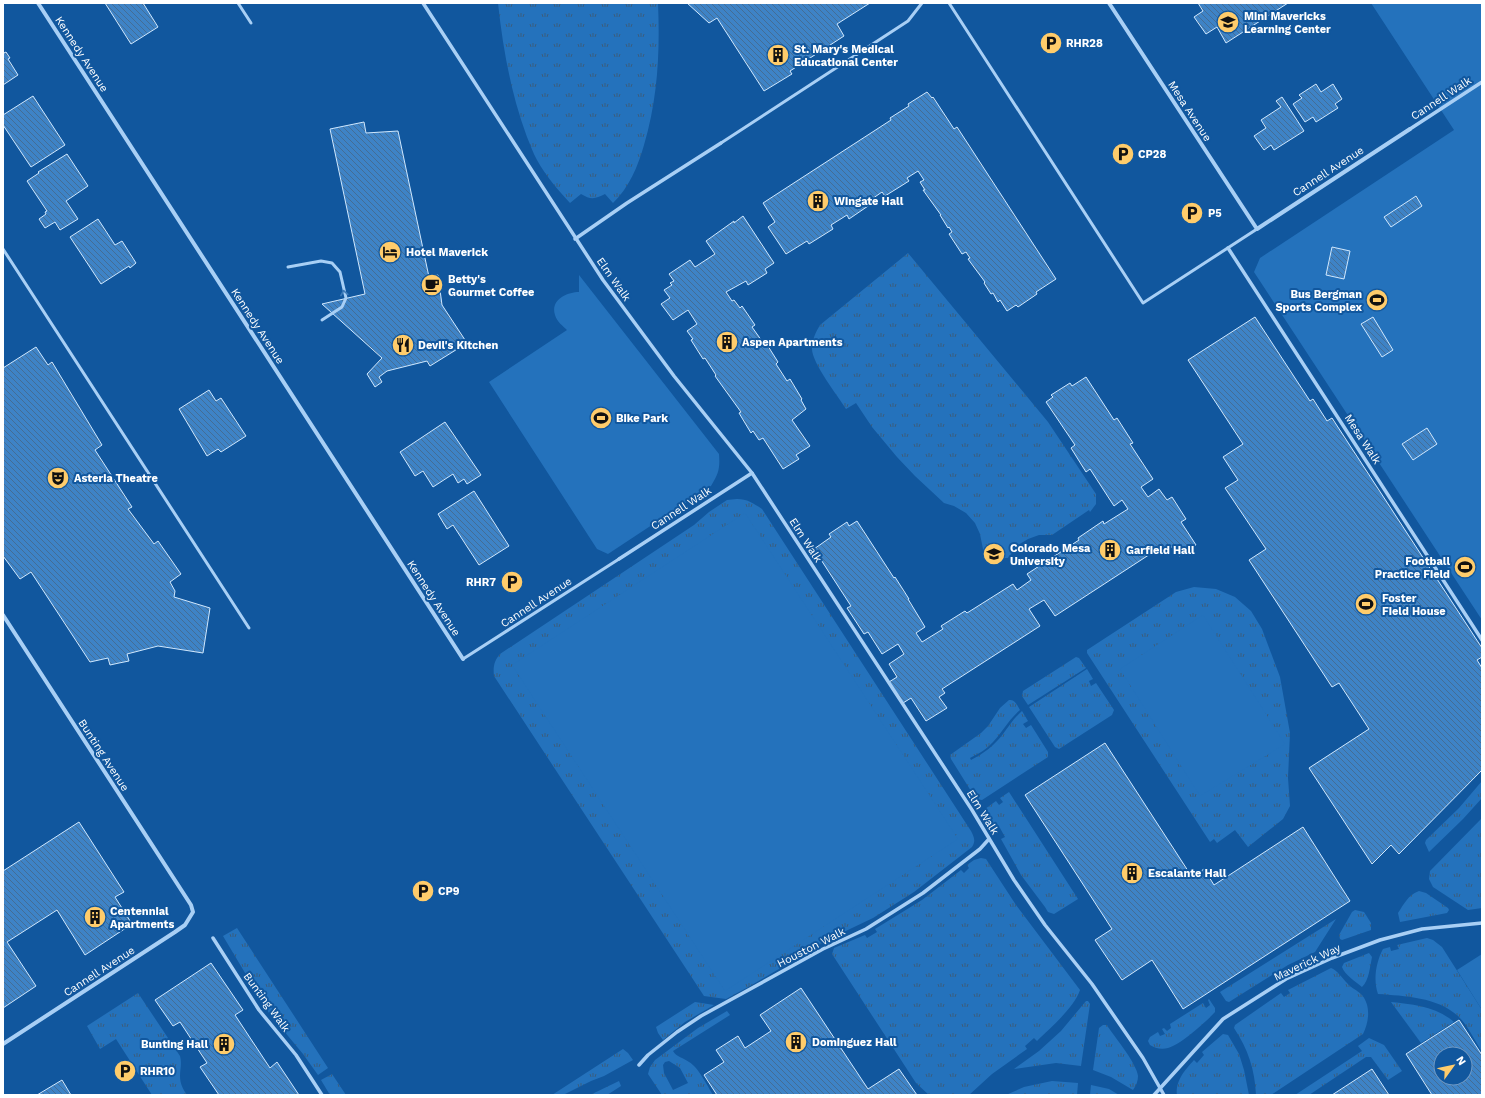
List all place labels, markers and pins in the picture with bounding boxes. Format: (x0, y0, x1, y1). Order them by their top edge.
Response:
school or university icon: Mini Mavericks Learning Center (1215, 9, 1241, 35)
place label: Mini Mavericks Learning Center (1244, 10, 1331, 36)
parking icon: RHR28 (1038, 30, 1064, 56)
place label: RHR28 (1066, 37, 1103, 50)
building icon: St. Mary's Medical Educational Center (765, 42, 791, 68)
place label: St. Mary's Medical Educational Center (794, 43, 898, 69)
parking icon: CP28 (1110, 141, 1136, 167)
place label: CP28 (1138, 148, 1166, 161)
building icon: Wingate Hall (805, 188, 831, 214)
place label: Wingate Hall (834, 195, 904, 208)
parking icon: P5 (1179, 200, 1205, 226)
place label: P5 (1208, 207, 1222, 220)
hotel icon: Hotel Maverick (377, 239, 403, 265)
place label: Hotel Maverick (406, 246, 488, 259)
cafe icon: Betty's Gourmet Coffee (419, 272, 445, 298)
place label: Betty's Gourmet Coffee (448, 273, 534, 299)
sports icon: Bus Bergman Sports Complex (1364, 287, 1390, 313)
place label: Bus Bergman Sports Complex (1276, 288, 1363, 314)
building icon: Aspen Apartments (714, 329, 740, 355)
restaurant icon: Devil's Kitchen (390, 332, 416, 358)
place label: Aspen Apartments (742, 336, 843, 349)
place label: Devil's Kitchen (418, 339, 499, 352)
sports icon: Bike Park (588, 405, 614, 431)
place label: Bike Park (616, 412, 668, 425)
theatre icon: Asteria Theatre (45, 465, 71, 491)
place label: Asteria Theatre (74, 472, 158, 485)
building icon: Garfield Hall (1097, 537, 1123, 563)
school or university icon: Colorado Mesa University (981, 541, 1007, 567)
place label: Colorado Mesa University (1010, 542, 1091, 568)
place label: Garfield Hall (1126, 544, 1195, 557)
sports icon: Football Practice Field (1452, 554, 1478, 580)
place label: Football Practice Field (1375, 555, 1450, 581)
parking icon: RHR7 (499, 569, 525, 595)
place label: RHR7 (466, 576, 496, 589)
sports icon: Foster Field House (1353, 591, 1379, 617)
place label: Foster Field House (1382, 592, 1446, 618)
building icon: Escalante Hall (1119, 860, 1145, 886)
place label: Escalante Hall (1148, 867, 1227, 880)
parking icon: CP9 (410, 878, 436, 904)
place label: CP9 (438, 885, 460, 898)
building icon: Centennial Apartments (82, 904, 108, 930)
place label: Centennial Apartments (110, 905, 174, 931)
building icon: Dominguez Hall (783, 1029, 809, 1055)
building icon: Bunting Hall (211, 1031, 237, 1057)
place label: Dominguez Hall (812, 1036, 897, 1049)
place label: Bunting Hall (141, 1038, 208, 1051)
parking icon: RHR10 (112, 1058, 138, 1084)
place label: RHR10 (140, 1065, 175, 1078)

